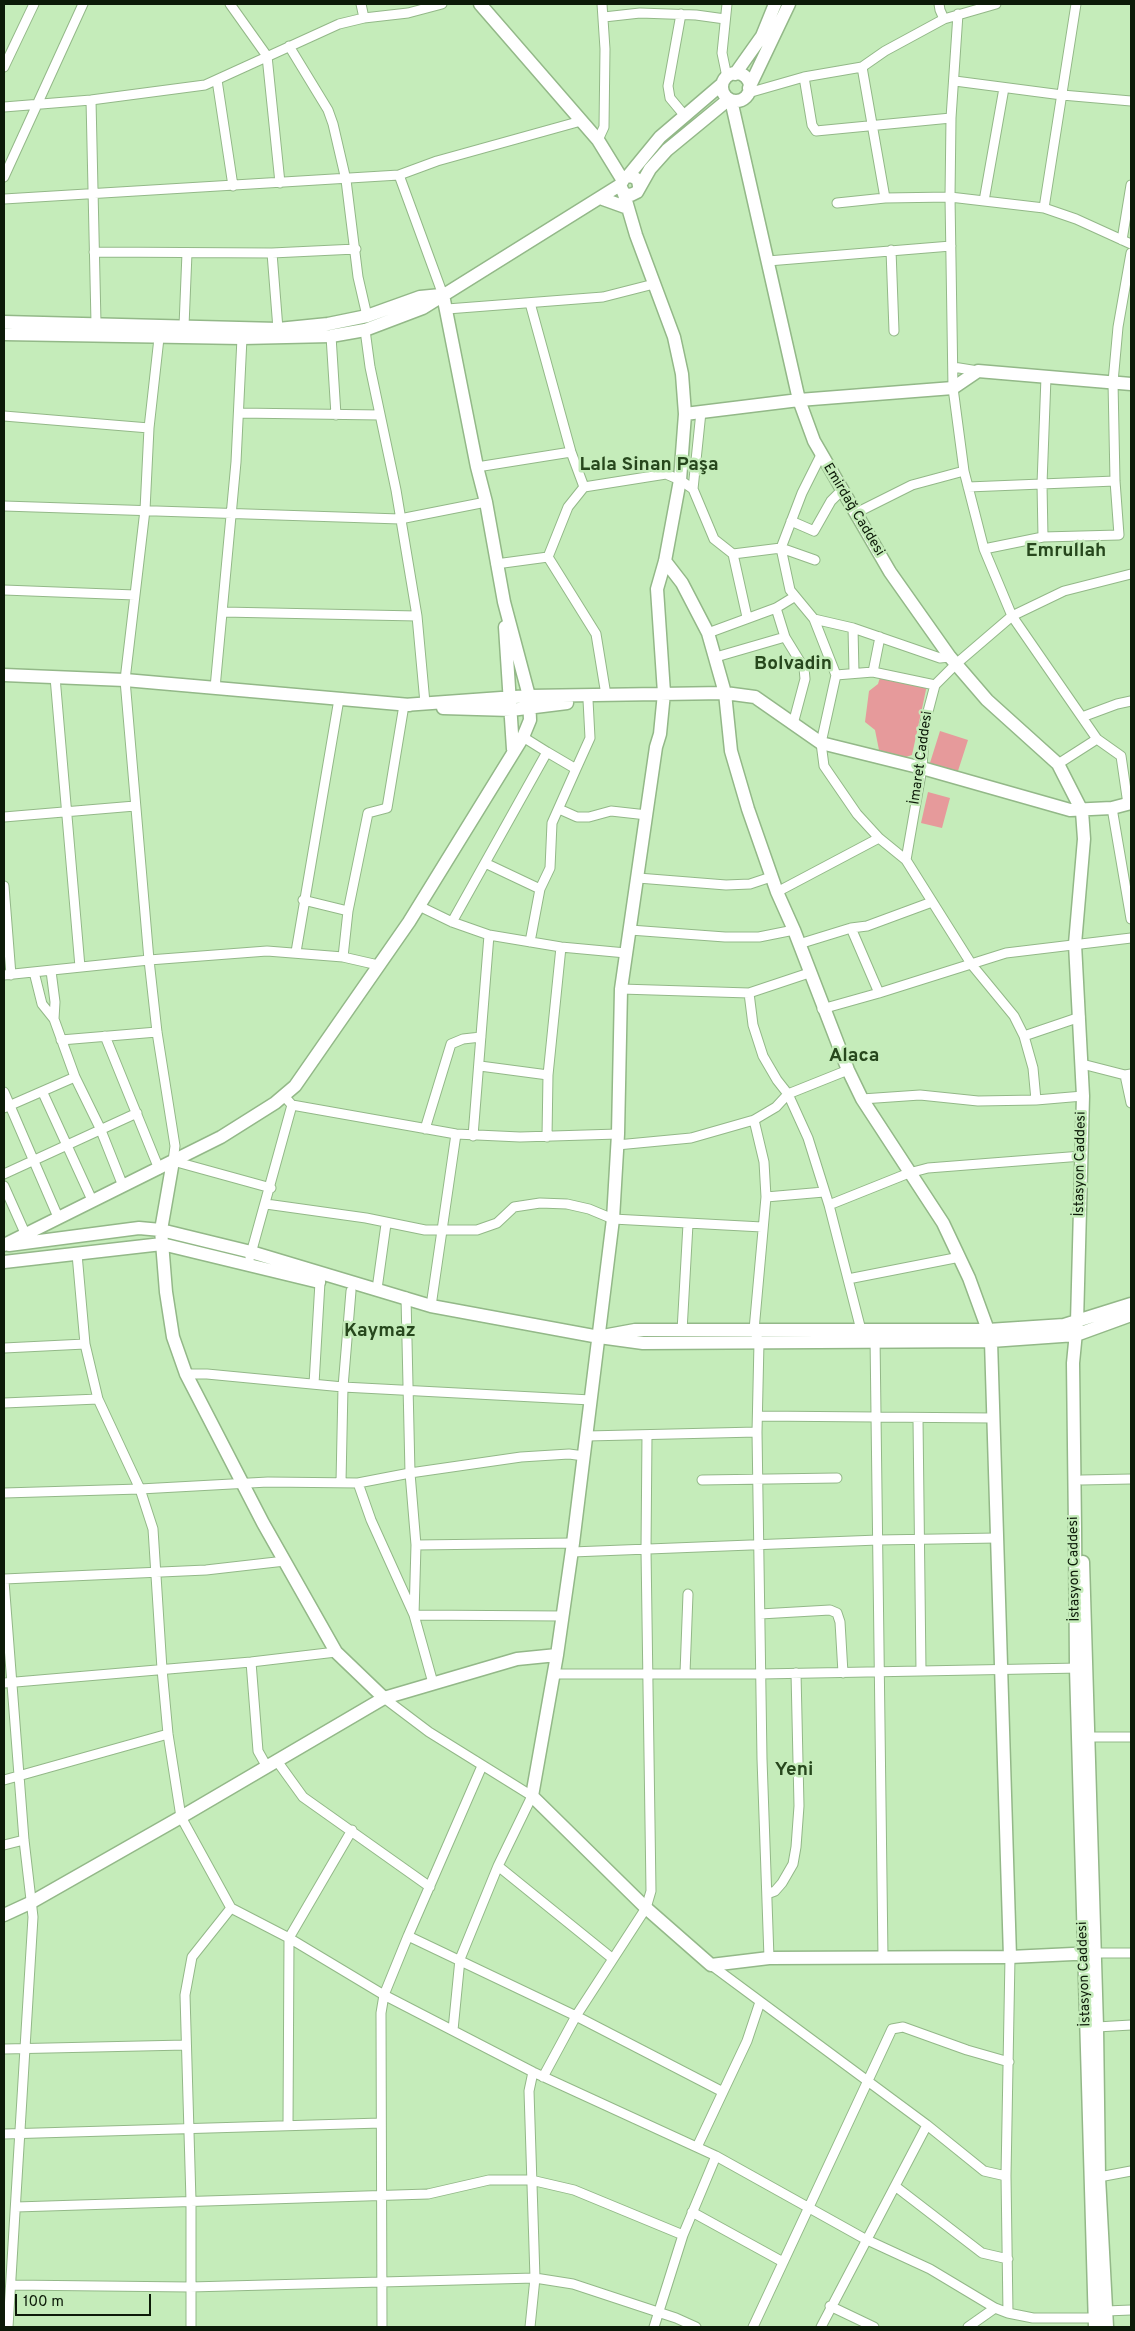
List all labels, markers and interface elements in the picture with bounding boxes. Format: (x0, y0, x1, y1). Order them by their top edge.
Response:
district label: Lala Sinan Paşa (579, 455, 719, 477)
street label: Emirdağ Caddesi (819, 460, 887, 560)
district label: Emrullah (1026, 541, 1106, 563)
district label: Bolvadin (754, 654, 832, 676)
street label: İmaret Caddesi (907, 710, 937, 806)
district label: Alaca (829, 1046, 879, 1068)
street label: İstasyon Caddesi (1072, 1111, 1090, 1217)
district label: Kaymaz (344, 1321, 416, 1343)
street label: İstasyon Caddesi (1066, 1516, 1084, 1622)
district label: Yeni (775, 1760, 813, 1782)
street label: İstasyon Caddesi (1075, 1921, 1095, 2027)
scale bar (18, 2284, 154, 2316)
text: 100 m (23, 2293, 64, 2312)

